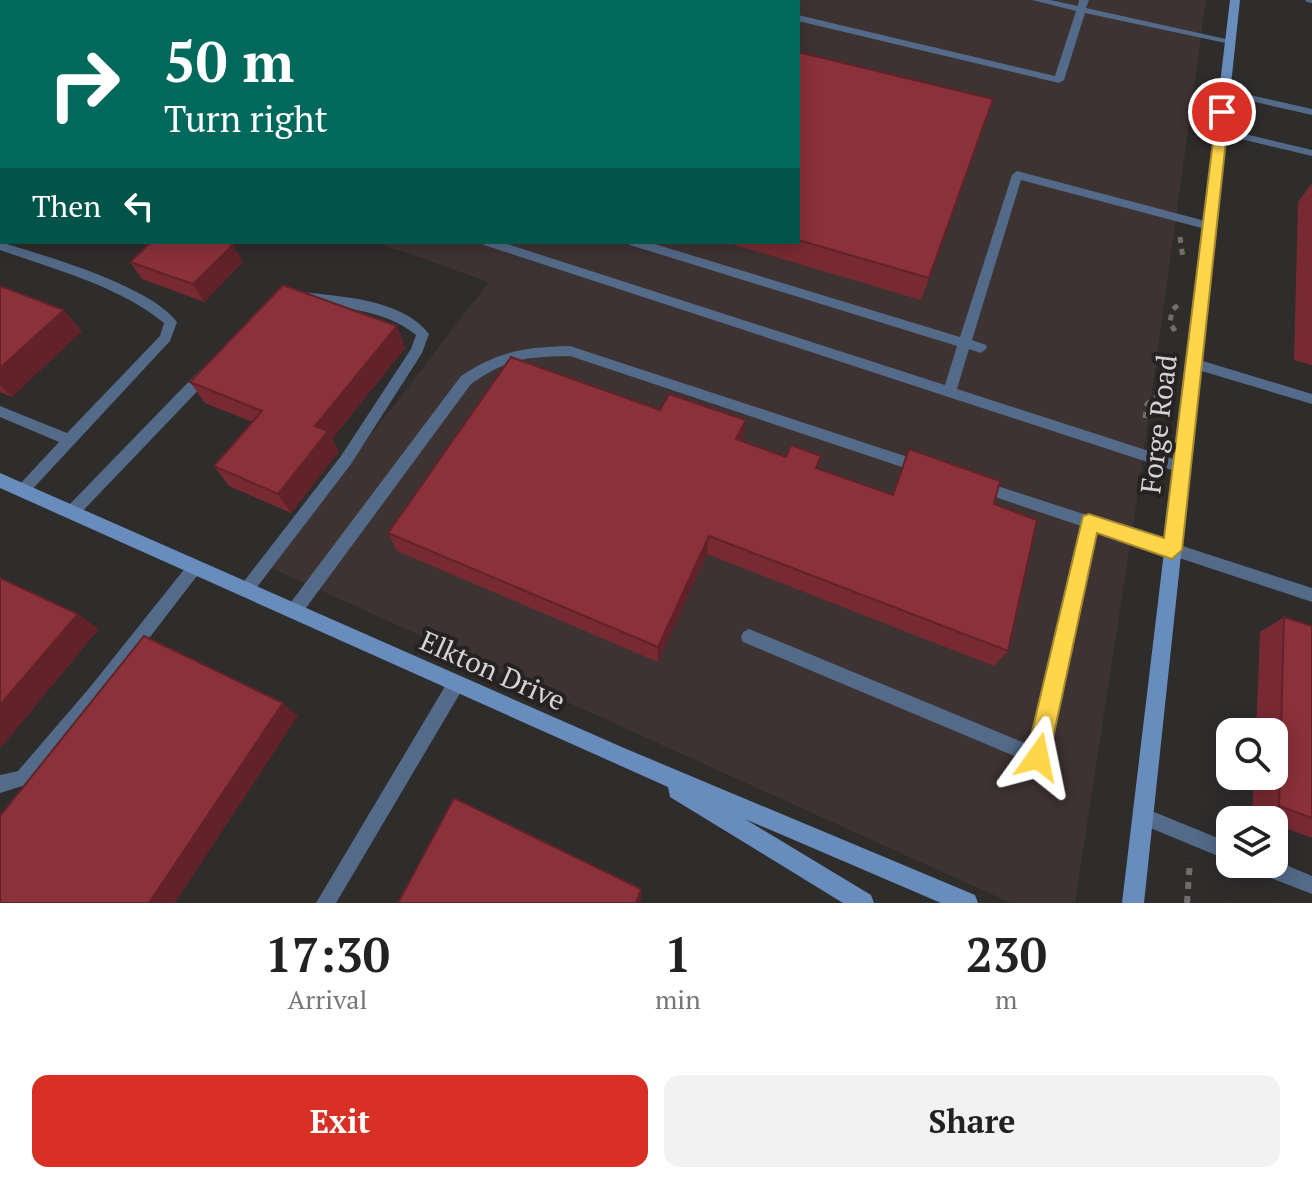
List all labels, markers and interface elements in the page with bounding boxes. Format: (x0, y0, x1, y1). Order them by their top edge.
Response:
text: 50 m (164, 24, 294, 98)
icon: right (32, 32, 136, 136)
pin (1188, 78, 1256, 146)
icon: arrive (1200, 90, 1244, 134)
text: Turn right (164, 95, 328, 142)
icon: left (117, 184, 161, 228)
text: Then (32, 186, 101, 226)
street label: Forge Road (1131, 352, 1185, 496)
street label: Elkton Drive (415, 622, 571, 718)
position arrow (996, 715, 1080, 799)
map controls (1216, 718, 1288, 878)
button: search (1216, 718, 1288, 790)
button: layers (1216, 806, 1288, 878)
text: 17:30 (265, 922, 390, 986)
text: 1 (664, 922, 691, 986)
text: 230 (966, 922, 1047, 986)
text: Arrival (288, 982, 367, 1016)
text: min (655, 982, 701, 1016)
text: m (995, 982, 1018, 1016)
button: Exit (32, 1075, 648, 1167)
button: Share (664, 1075, 1280, 1167)

